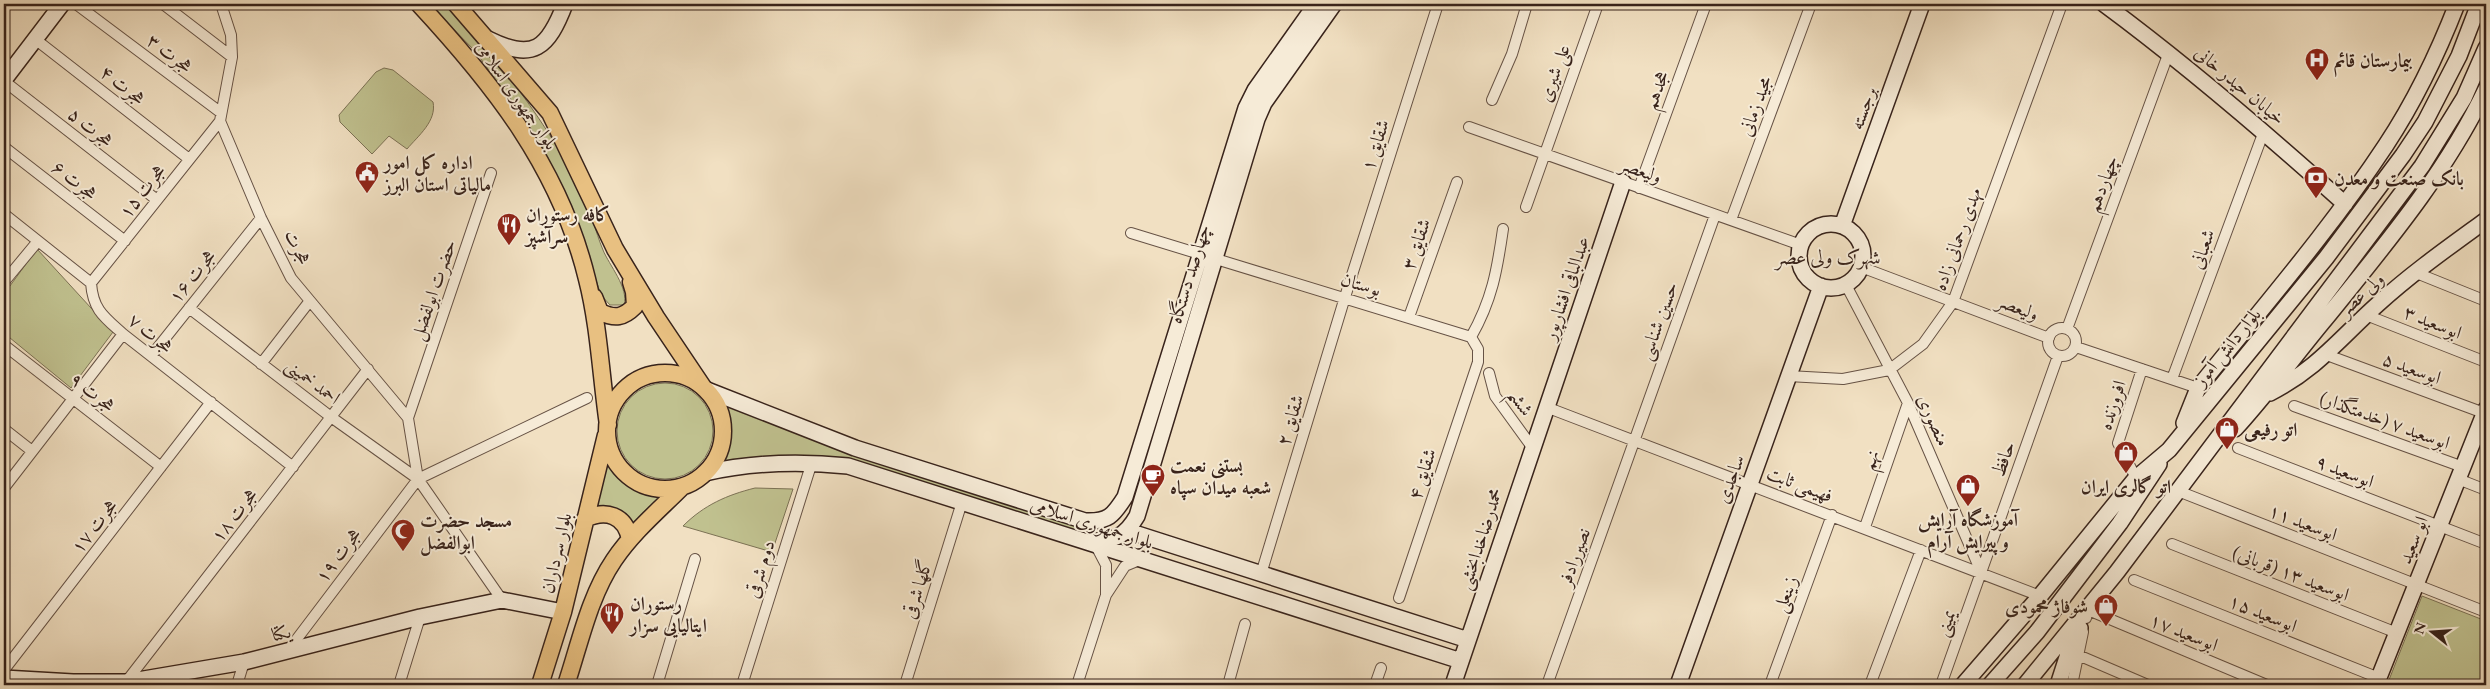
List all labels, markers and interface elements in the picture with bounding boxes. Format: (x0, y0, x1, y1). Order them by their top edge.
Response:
street label: هجرت ۳ (142, 28, 198, 78)
street label: بلوار جمهوری اسلامی (470, 35, 564, 155)
street label: خیابان حیدر خانی (2189, 40, 2291, 130)
street label: علی شیری (1532, 41, 1578, 106)
hospital icon: بیمارستان قائم (2304, 47, 2330, 81)
place label: بیمارستان قائم (2334, 48, 2413, 77)
street label: هجرت ۴ (95, 59, 151, 111)
street label: هجدهم (1637, 67, 1680, 115)
street label: مجید زمانی (1733, 72, 1778, 139)
street label: برجسته (1844, 82, 1883, 133)
street label: هجرت ۵ (63, 101, 119, 153)
street label: شقایق ۱ (1355, 116, 1395, 174)
place label: اداره کل امور مالیاتی استان البرز (382, 150, 491, 197)
street label: ولیعصر (1615, 150, 1665, 189)
street label: چهاردهم (2080, 152, 2129, 218)
street label: هجرت ۶ (47, 154, 103, 206)
street label: هجرت ۱۵ (113, 159, 171, 223)
public building icon: اداره کل امور مالیاتی استان البرز (354, 160, 380, 194)
bank icon: بانک صنعت و معدن (2303, 165, 2329, 199)
place label: بانک صنعت و معدن (2334, 166, 2464, 191)
street label: مهدی رحمانی زاده (1927, 184, 1987, 294)
place label: کافه رستوران سرآشپز (524, 202, 610, 250)
restaurant icon: کافه رستوران سرآشپز (496, 212, 522, 246)
street label: شقایق ۳ (1396, 215, 1436, 273)
street label: چهارصد دستگاه (1162, 221, 1216, 327)
street label: هجرت (279, 225, 317, 269)
street label: شعبانی (2183, 226, 2221, 272)
street label: عبدالباقی افشارپور (1536, 233, 1596, 345)
street label: حضرت ابولفضل (404, 236, 463, 344)
street label: هجرت ۱۶ (163, 244, 221, 308)
district label: شهرک ولی عصر (1773, 244, 1881, 271)
street label: بوستان (1338, 266, 1384, 302)
street label: ولی عصر (2331, 266, 2389, 323)
street label: حسین شناسی (1632, 278, 1685, 364)
street label: ولیعصر (1992, 287, 2042, 326)
street label: ابوسعید ۳ (2400, 299, 2466, 345)
street label: بلوار دانش آموز (2186, 302, 2267, 394)
street label: هجرت ۷ (123, 307, 179, 359)
street label: ابوسعید ۵ (2379, 346, 2445, 390)
street label: احمد خمینی (280, 352, 346, 411)
street label: هجرت ۹ (65, 366, 121, 418)
street label: افروزنده (2092, 377, 2132, 433)
street label: ششم (1497, 383, 1539, 425)
street label: ابوسعید ۷ (خدمتگذار) (2316, 385, 2454, 455)
street label: منصوری (1912, 390, 1956, 450)
street label: شقایق ۲ (1270, 391, 1310, 449)
shop icon: اتو رفیعی (2214, 416, 2240, 450)
place label: اتو رفیعی (2244, 417, 2297, 442)
street label: حافظ (1985, 438, 2021, 480)
shop icon: اتو گالری ایران (2113, 440, 2139, 474)
street label: شقایق ۴ (1402, 445, 1442, 503)
street label: نهم (1855, 446, 1891, 475)
street label: ابوسعید ۹ (2312, 448, 2378, 494)
street label: ساجدی (1710, 451, 1750, 507)
place label: بستنی نعمت شعبه میدان سپاه (1170, 453, 1271, 501)
street label: فهیمی ثابت (1763, 460, 1837, 509)
cafe icon: بستنی نعمت شعبه میدان سپاه (1140, 463, 1166, 497)
shop icon: آموزشگاه آرایش و پیرایش آرام (1955, 473, 1981, 507)
place label: اتو گالری ایران (2081, 474, 2171, 499)
street label: هجرت ۱۸ (205, 483, 263, 547)
street label: محمدرضاخدابخشی (1452, 485, 1509, 594)
street label: بلوار جمهوری اسلامی (1027, 491, 1157, 555)
street label: هجرت ۱۷ (65, 494, 123, 558)
street label: ابوسعید ۱۱ (2265, 497, 2341, 547)
place label: آموزشگاه آرایش و پیرایش آرام (1918, 507, 2021, 559)
place label: مسجد حضرت ابوالفضل (420, 508, 512, 556)
street label: بلوار سرداران (535, 510, 577, 596)
street label: ابو سعید (2392, 512, 2434, 568)
mosque icon: مسجد حضرت ابوالفضل (390, 518, 416, 552)
street label: هجرت ۱۹ (309, 523, 367, 587)
street label: نصیررادفر (1551, 524, 1596, 591)
street label: دوم شرقی (739, 537, 784, 602)
street label: ابوسعید ۱۳ (قربانی) (2229, 539, 2353, 607)
street label: گلها شرقی (896, 556, 938, 622)
street label: زینعلی (1767, 572, 1805, 617)
street label: ابوسعید ۱۵ (2225, 588, 2301, 638)
place label: رستوران ایتالیایی سزار (628, 591, 707, 638)
shop icon: شوفاژ محمودی (2093, 593, 2119, 627)
place label: شوفاژ محمودی (2005, 594, 2088, 619)
restaurant icon: رستوران ایتالیایی سزار (599, 601, 625, 635)
street label: یمینی (1929, 606, 1962, 640)
north arrow (2408, 606, 2458, 656)
street label: ابوسعید ۱۷ (2146, 607, 2222, 657)
street label: یکتا (269, 618, 295, 647)
text: N (2409, 620, 2430, 636)

